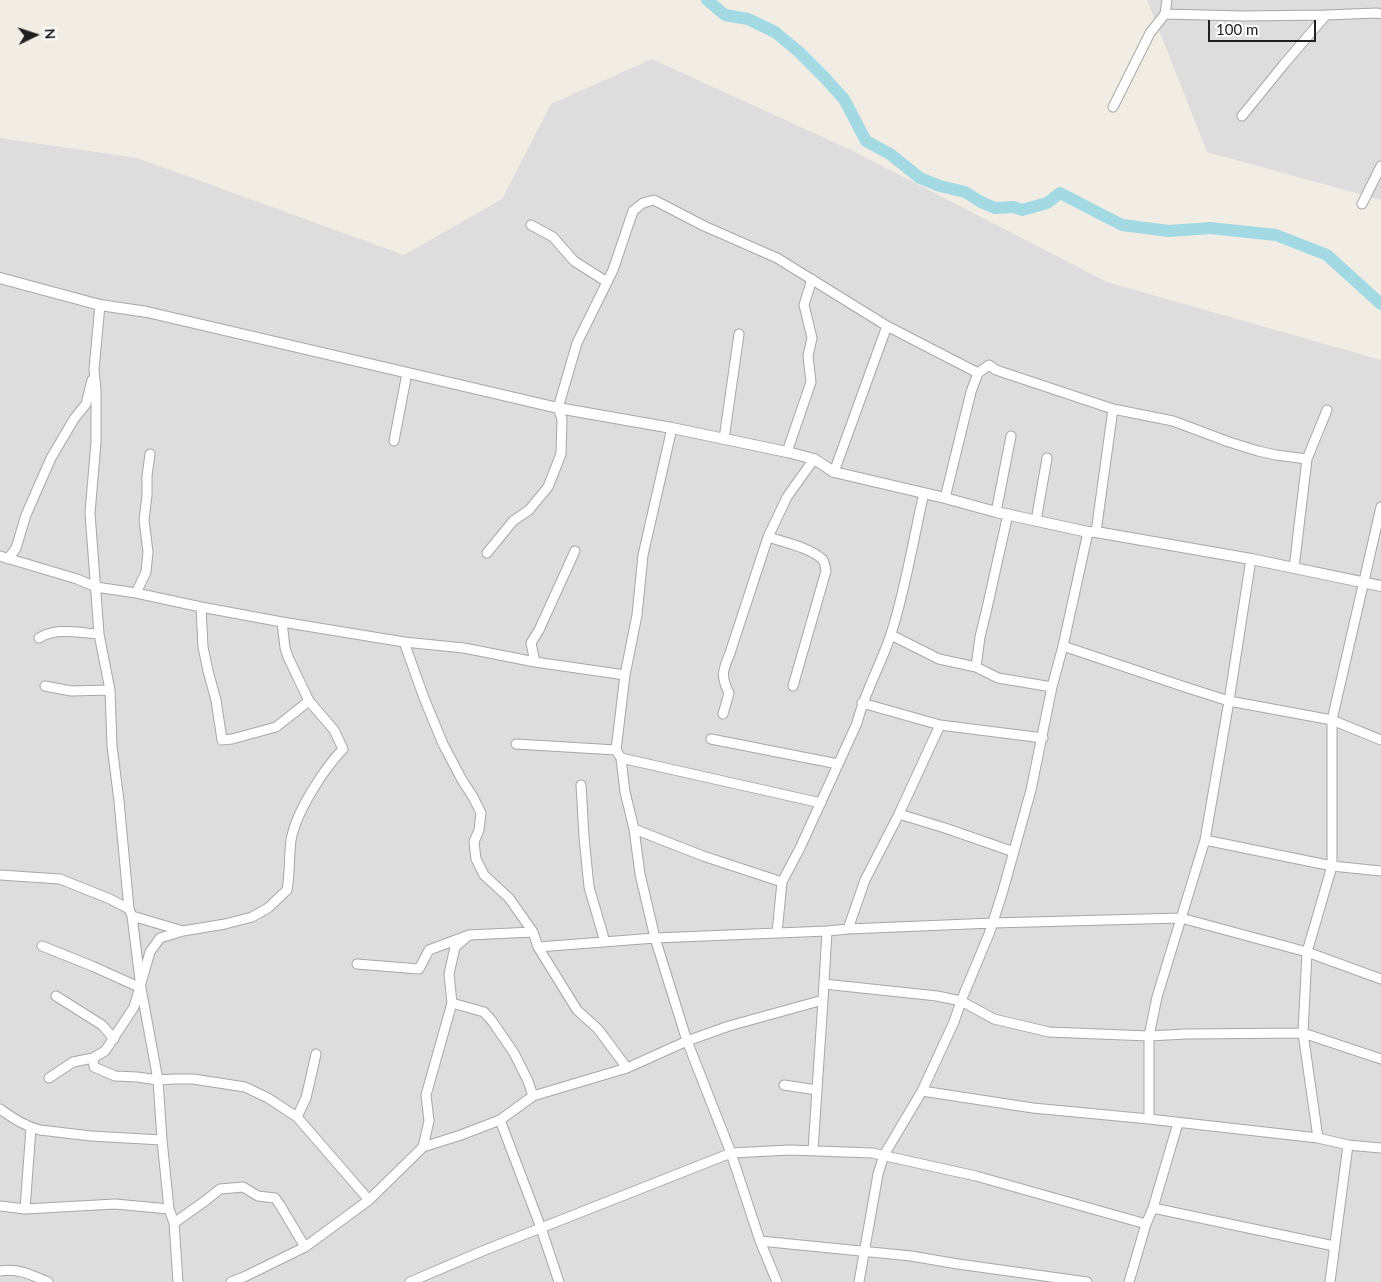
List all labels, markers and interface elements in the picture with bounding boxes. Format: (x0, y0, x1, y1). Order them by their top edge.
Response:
north arrow (10, 10, 60, 60)
scale bar (1211, 10, 1318, 42)
text: 100 m (1216, 20, 1258, 38)
text: N (42, 28, 59, 40)

